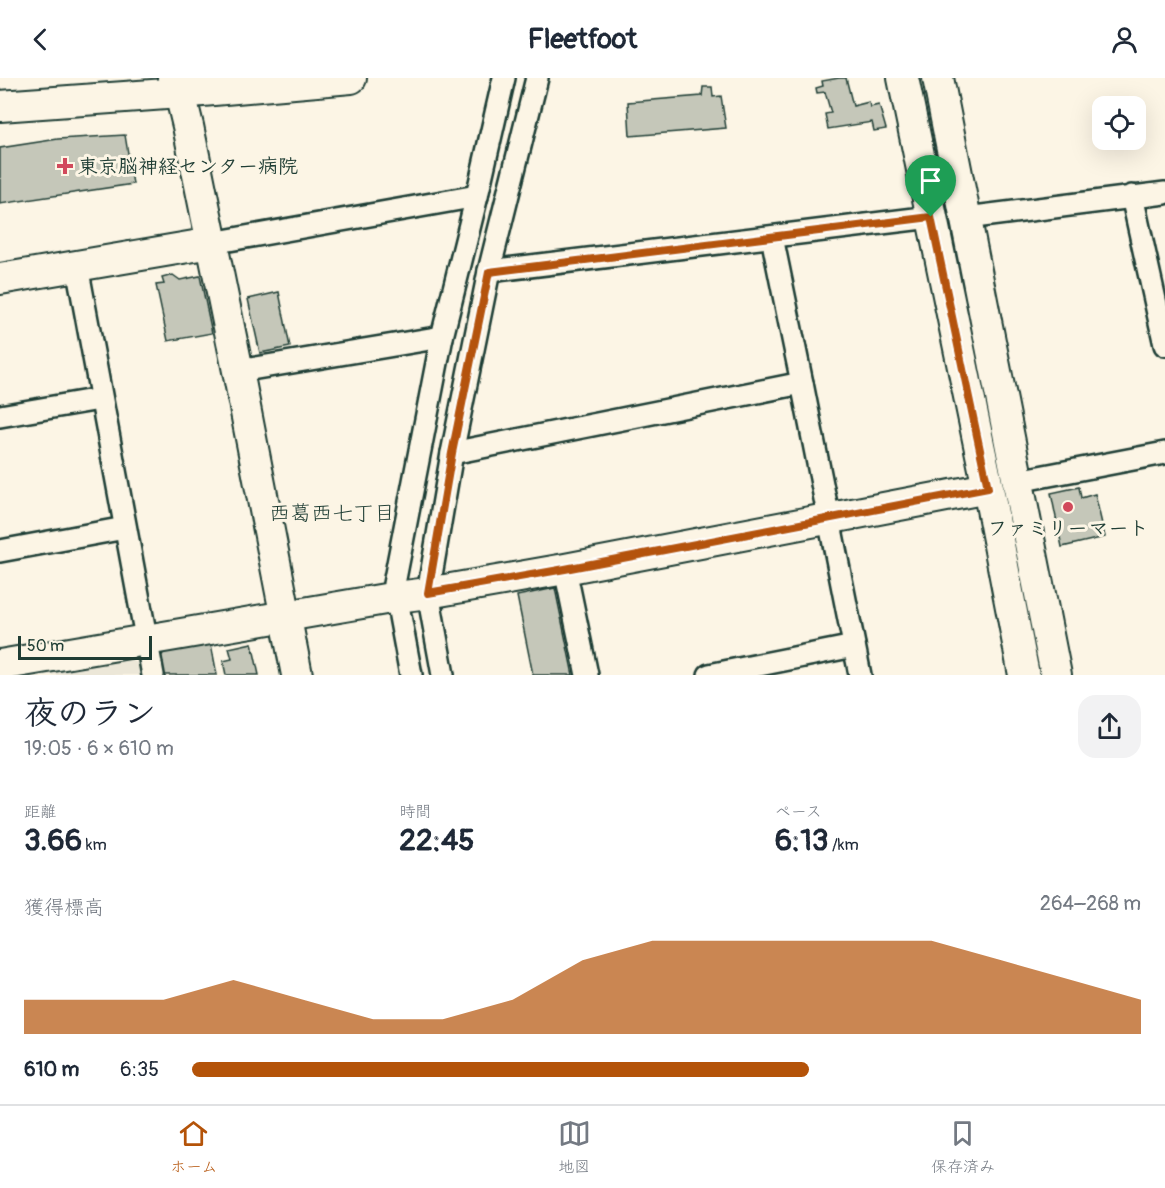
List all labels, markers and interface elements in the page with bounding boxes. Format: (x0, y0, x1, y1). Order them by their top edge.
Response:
icon: back (24, 23, 57, 56)
text: Fleetfoot (528, 23, 637, 56)
icon: person (1108, 23, 1141, 56)
map controls (1092, 96, 1146, 150)
button: locate (1092, 96, 1146, 150)
place label: 東京脳神経センター病院 (78, 154, 298, 179)
pin (905, 155, 956, 217)
marker: 東京脳神経センター病院 (56, 157, 74, 175)
icon: arrive (914, 164, 947, 197)
district label: 西葛西七丁目 (269, 500, 395, 527)
marker: ファミリーマート (1061, 500, 1075, 514)
place label: ファミリーマート (988, 516, 1148, 541)
scale bar (18, 633, 152, 660)
text: 50 m (27, 636, 64, 656)
text: 夜のラン (24, 693, 156, 734)
button: share (1078, 695, 1141, 758)
text: 19:05 · 6 × 610 m (24, 736, 174, 761)
text: 距離 (24, 802, 56, 822)
text: 時間 (399, 802, 431, 822)
text: ペース (775, 802, 822, 822)
text: 3.66 (24, 822, 82, 859)
text: 22:45 (399, 822, 475, 859)
text: 6:13 (775, 822, 829, 859)
text: km (82, 835, 107, 855)
text: /km (829, 835, 859, 855)
text: 264–268 m (1040, 891, 1141, 916)
text: 獲得標高 (24, 895, 104, 920)
text: 610 m (24, 1057, 79, 1082)
text: 6:35 (120, 1057, 159, 1082)
tab: ホーム (170, 1117, 217, 1177)
tab: 地図 (558, 1117, 591, 1177)
tab: 保存済み (931, 1117, 995, 1177)

